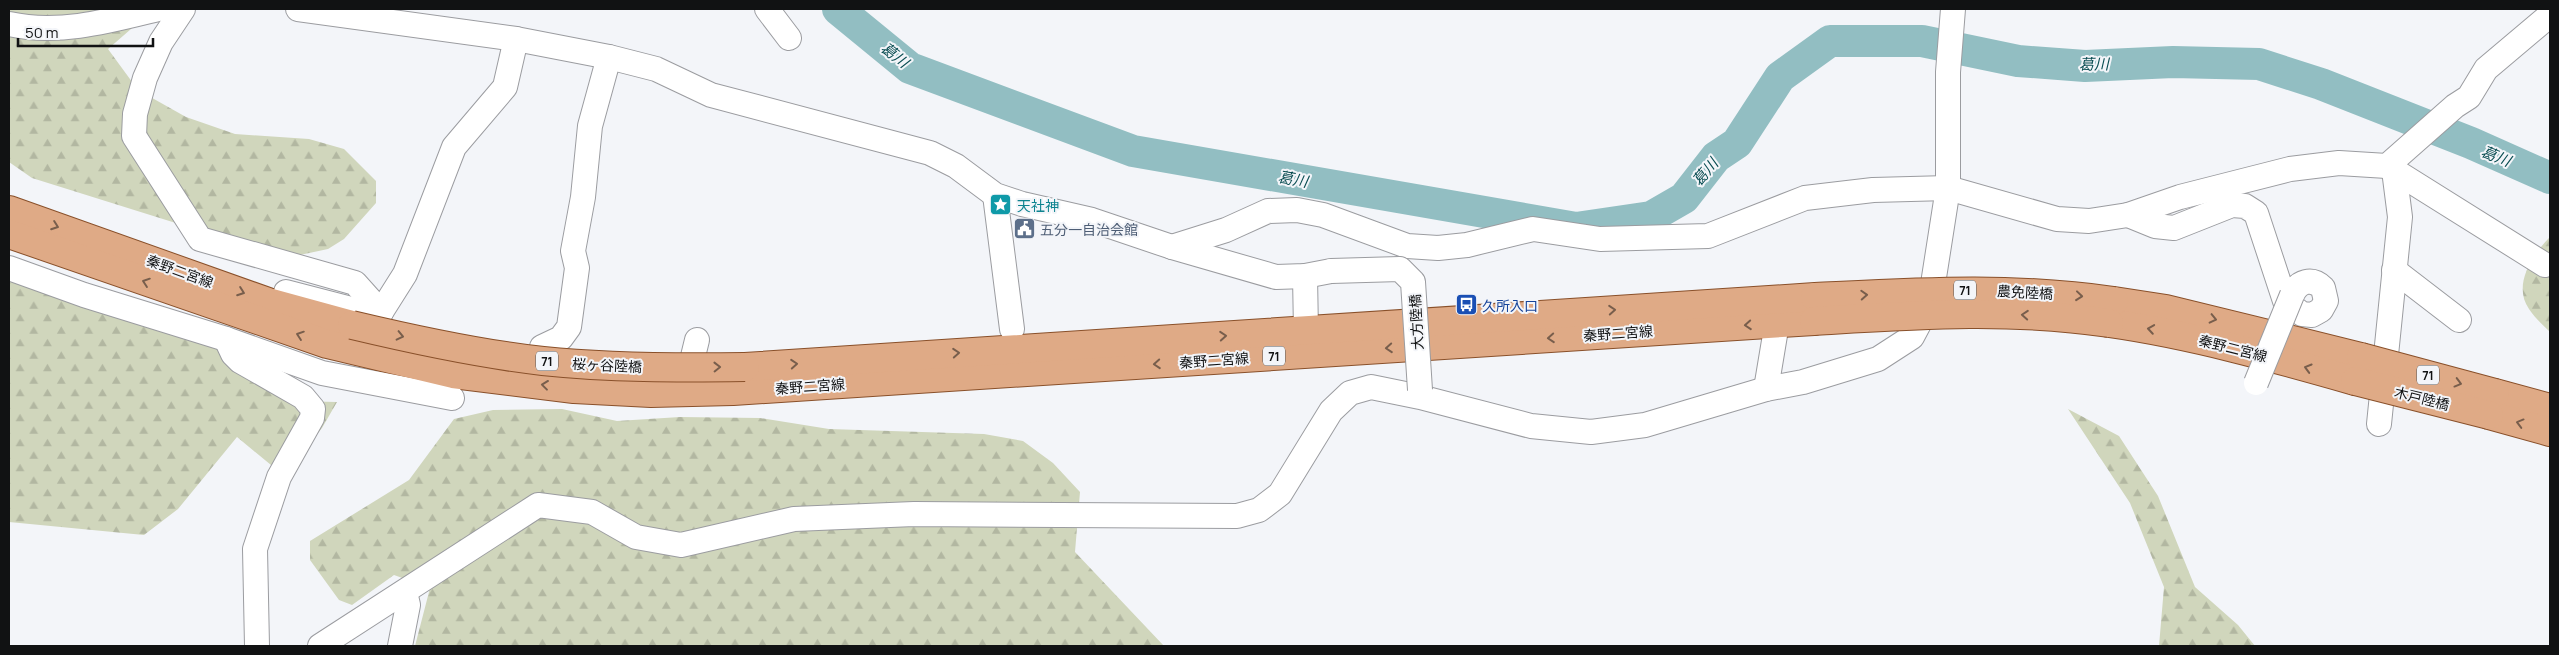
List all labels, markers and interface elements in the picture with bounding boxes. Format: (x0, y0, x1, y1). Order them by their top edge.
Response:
scale bar (18, 15, 152, 47)
text: 50 m (25, 22, 59, 43)
water label: 葛川 (877, 37, 915, 74)
water label: 葛川 (2079, 53, 2111, 75)
water label: 葛川 (2478, 141, 2516, 172)
water label: 葛川 (1687, 152, 1724, 190)
water label: 葛川 (1276, 166, 1312, 192)
place icon: 天社神 (989, 193, 1013, 217)
place label: 天社神 (1017, 196, 1059, 215)
public building icon: 五分一自治会館 (1012, 217, 1036, 241)
one-way arrow (50, 220, 58, 230)
place label: 五分一自治会館 (1040, 220, 1138, 239)
street label: 秦野二宮線 (144, 250, 216, 292)
one-way arrow (142, 278, 151, 288)
road number: 71 (1954, 280, 1976, 300)
street label: 農免陸橋 (1997, 281, 2053, 303)
one-way arrow (236, 286, 245, 296)
one-way arrow (1860, 289, 1868, 300)
one-way arrow (2075, 290, 2083, 301)
bus stop icon: 久所入口 (1454, 293, 1478, 317)
street label: 大方陸橋 (1405, 294, 1427, 350)
place label: 久所入口 (1482, 296, 1538, 315)
one-way arrow (1608, 305, 1616, 316)
one-way arrow (2021, 309, 2029, 320)
one-way arrow (2209, 313, 2218, 324)
one-way arrow (1744, 319, 1752, 330)
street label: 秦野二宮線 (1582, 321, 1654, 345)
one-way arrow (2146, 325, 2155, 335)
one-way arrow (395, 330, 404, 341)
street label: 秦野二宮線 (2197, 330, 2269, 366)
one-way arrow (296, 331, 304, 341)
one-way arrow (1219, 331, 1227, 342)
one-way arrow (1547, 332, 1555, 343)
one-way arrow (1385, 343, 1393, 354)
road number: 71 (1263, 346, 1285, 366)
one-way arrow (952, 348, 960, 359)
street label: 秦野二宮線 (1178, 348, 1250, 372)
road number: 71 (536, 352, 558, 371)
street label: 桜ヶ谷陸橋 (572, 354, 642, 376)
one-way arrow (790, 358, 798, 369)
one-way arrow (1153, 358, 1161, 369)
one-way arrow (714, 362, 722, 372)
one-way arrow (2305, 363, 2313, 373)
road number: 71 (2417, 366, 2439, 384)
street label: 秦野二宮線 (774, 374, 846, 398)
one-way arrow (2454, 378, 2462, 388)
one-way arrow (540, 381, 549, 391)
street label: 木戸陸橋 (2393, 382, 2451, 414)
one-way arrow (2516, 419, 2524, 429)

